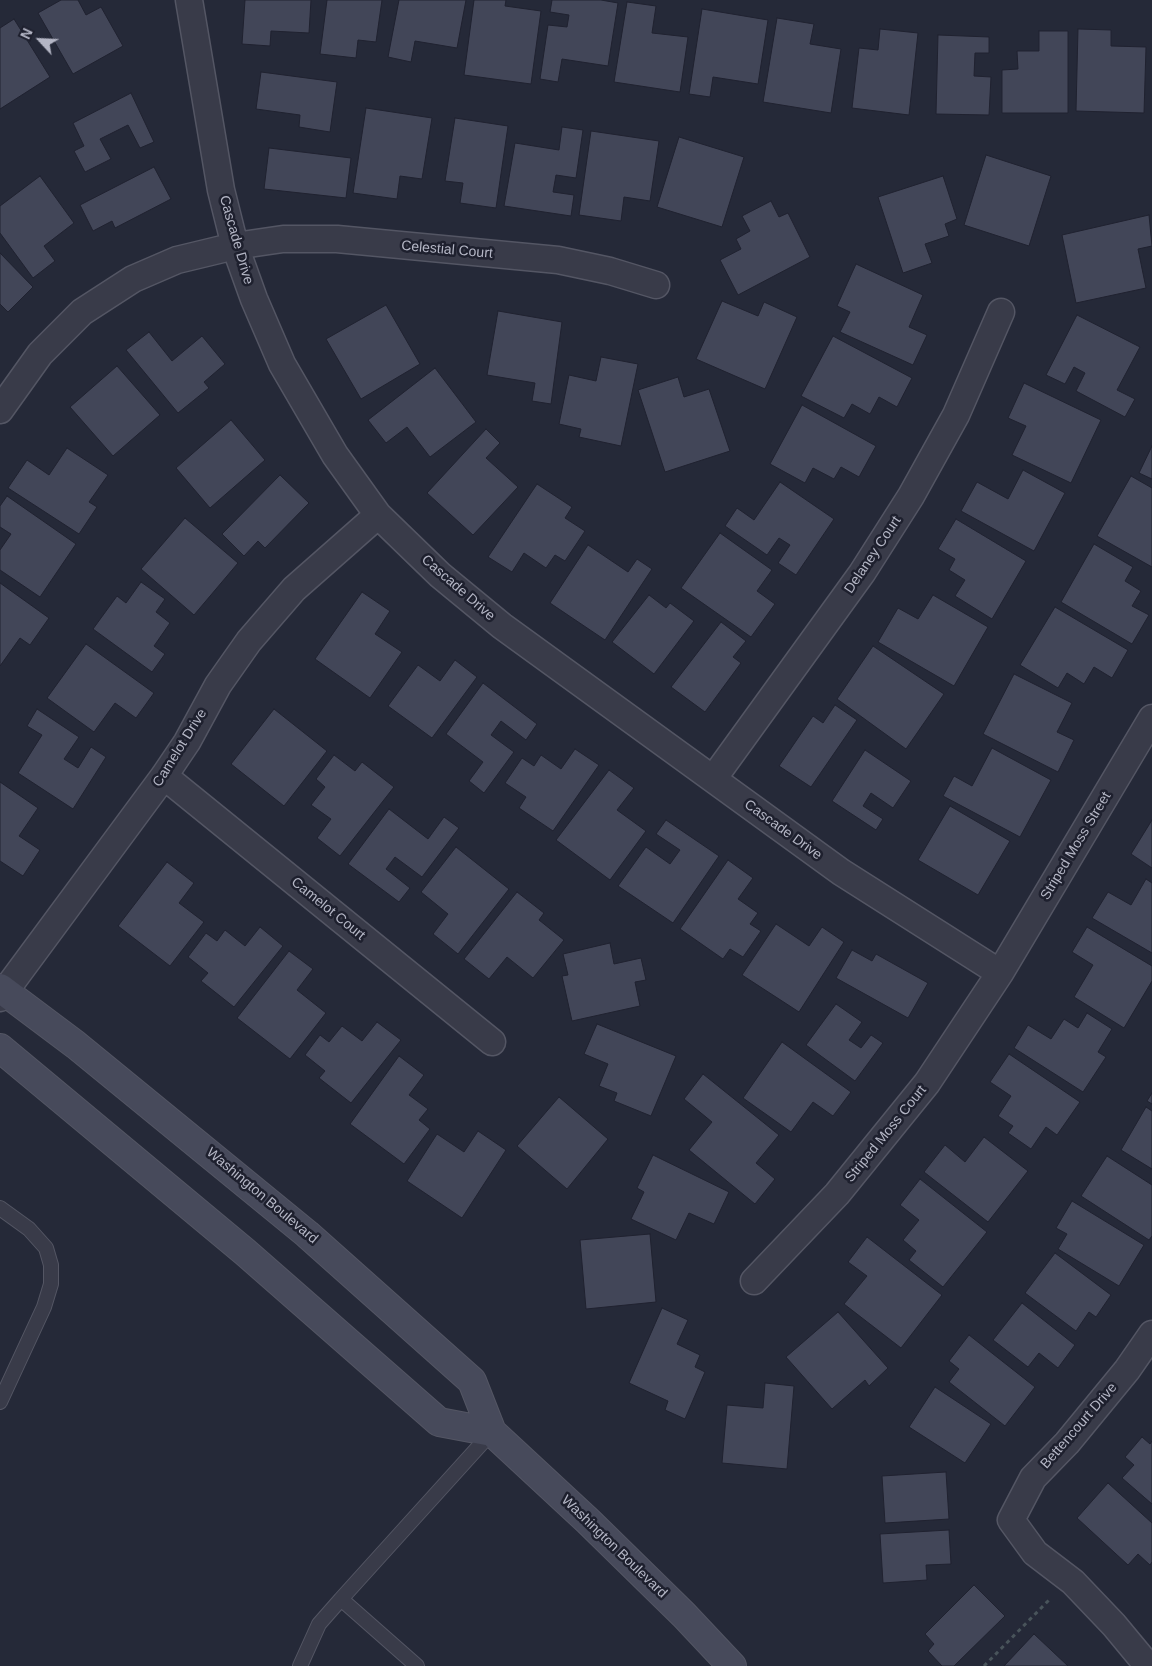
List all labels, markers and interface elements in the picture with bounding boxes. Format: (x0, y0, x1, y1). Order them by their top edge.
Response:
north arrow (15, 15, 65, 65)
text: N (17, 26, 36, 42)
street label: Cascade Drive (215, 194, 257, 286)
street label: Celestial Court (401, 238, 493, 262)
street label: Delaney Court (841, 513, 905, 597)
street label: Cascade Drive (418, 552, 498, 624)
street label: Camelot Drive (149, 706, 211, 790)
street label: Striped Moss Street (1037, 789, 1115, 903)
street label: Cascade Drive (741, 796, 825, 864)
street label: Camelot Court (288, 874, 368, 944)
street label: Striped Moss Court (842, 1082, 930, 1186)
street label: Washington Boulevard (203, 1144, 321, 1248)
street label: Bettencourt Drive (1037, 1380, 1121, 1472)
street label: Washington Boulevard (558, 1492, 670, 1602)

